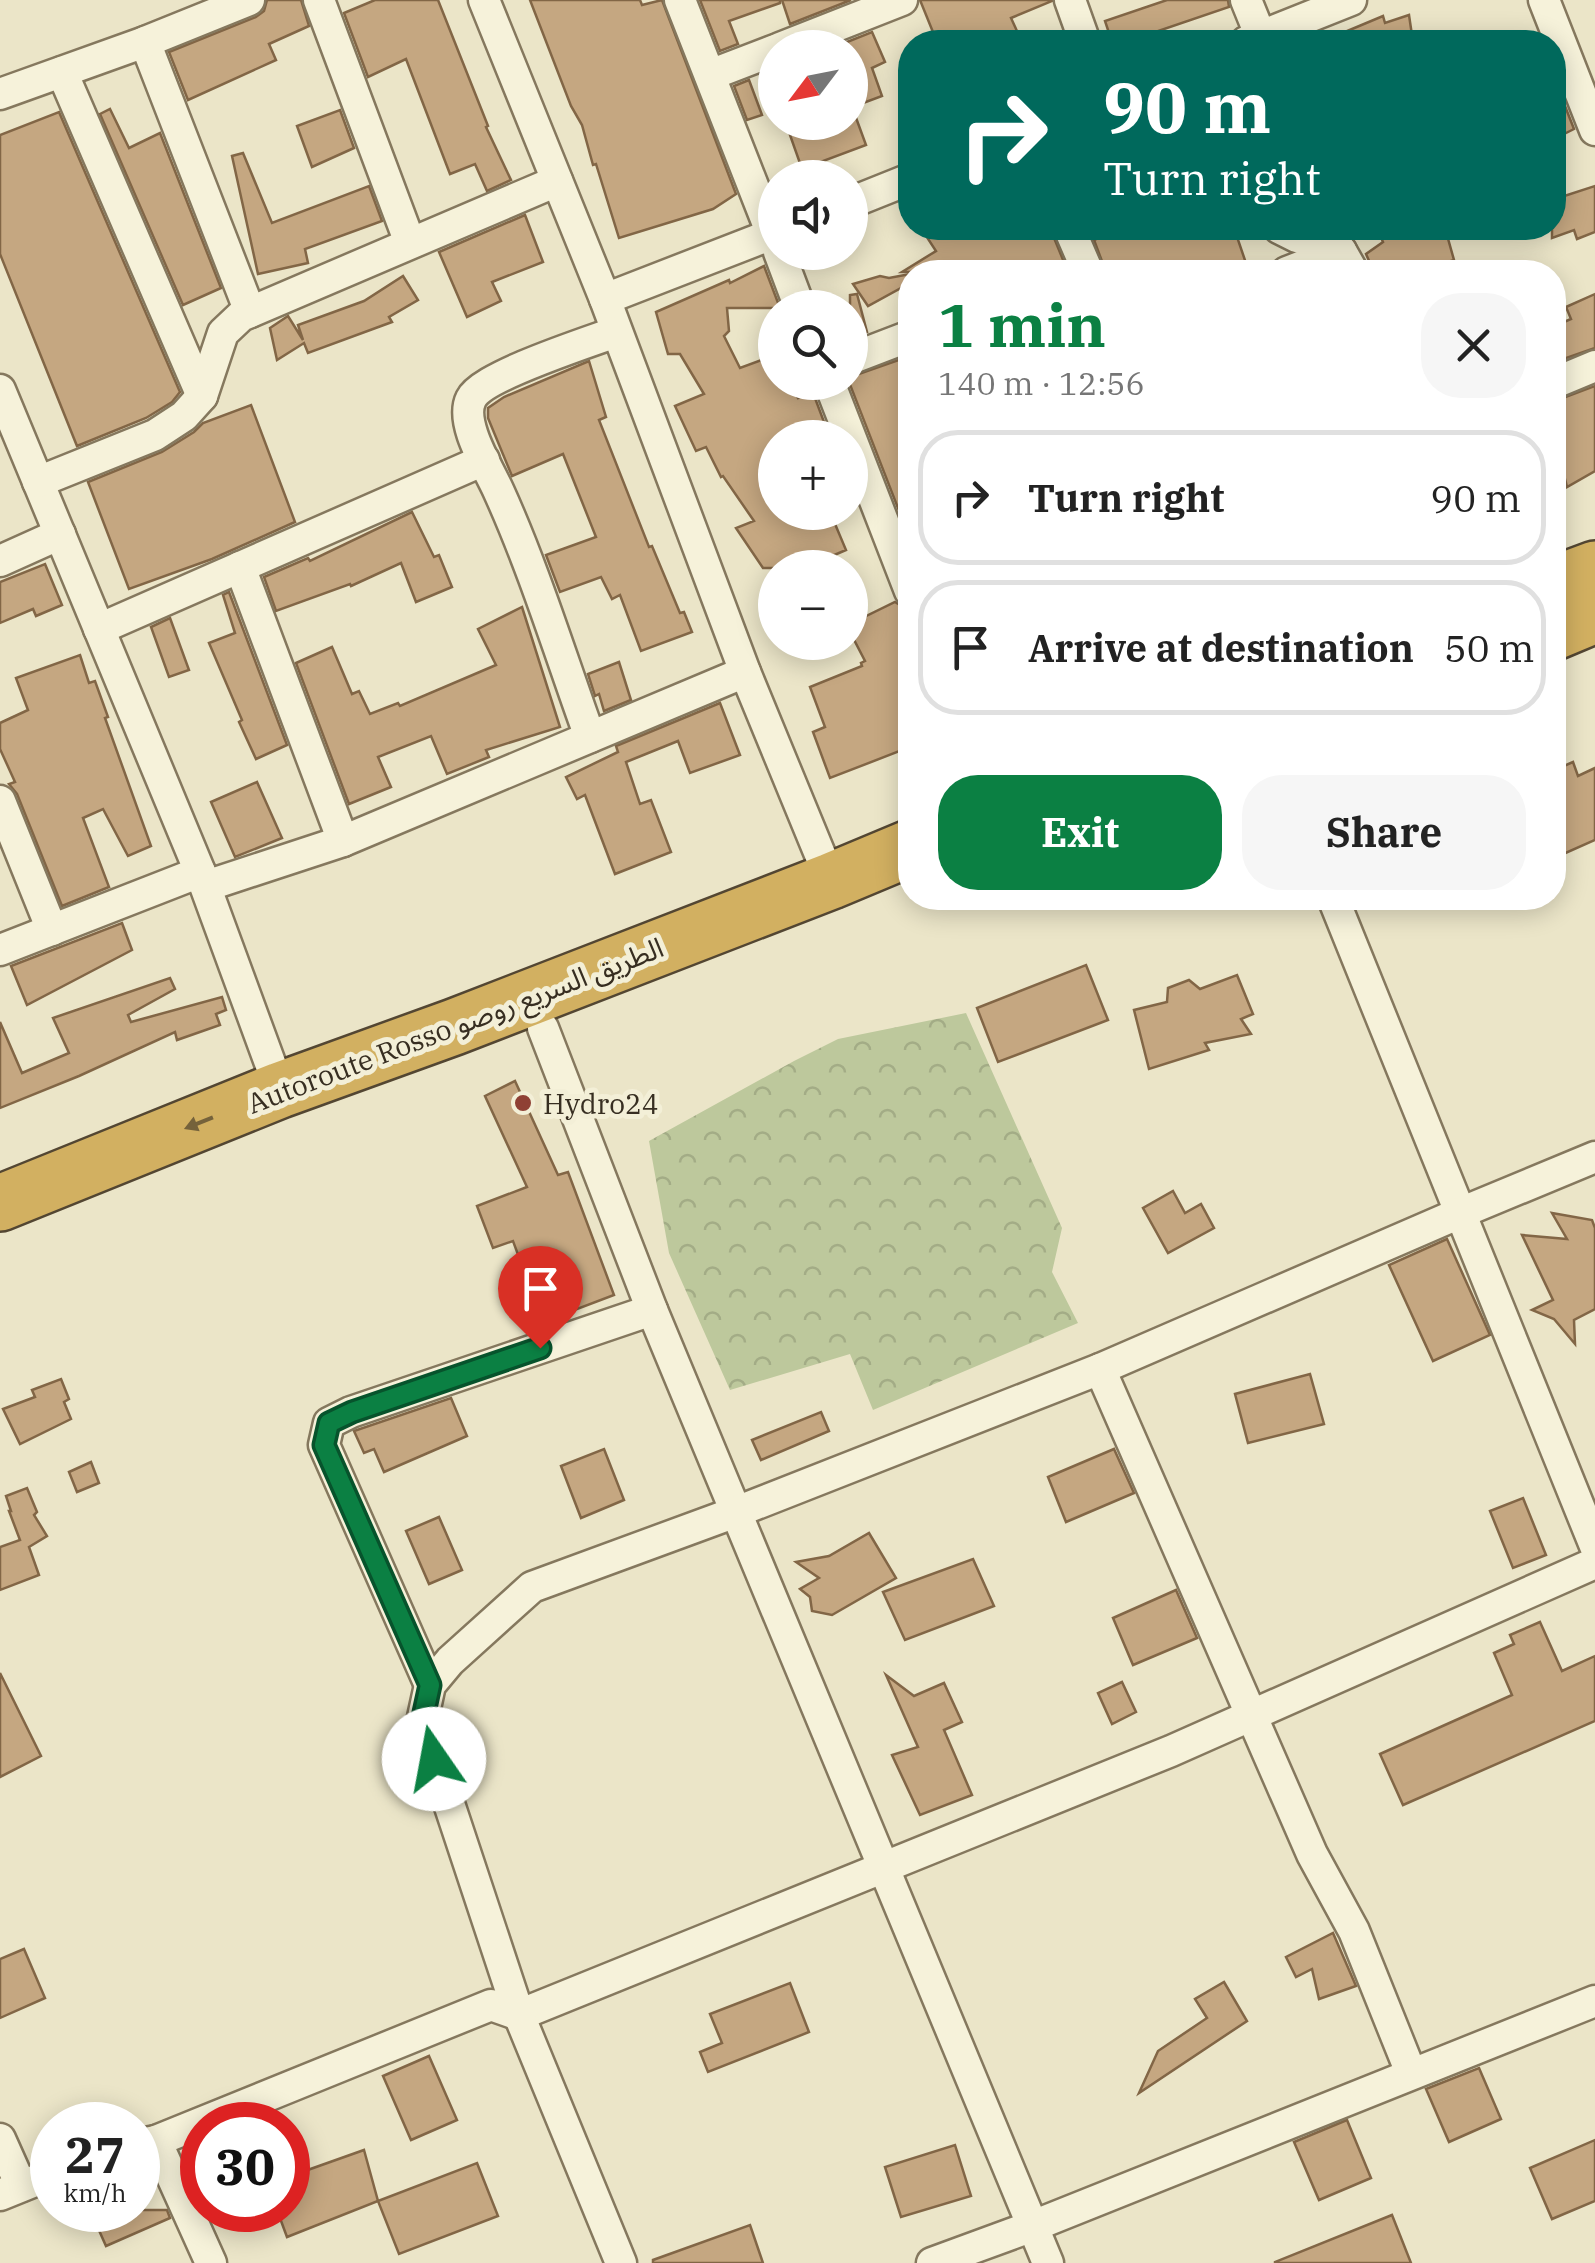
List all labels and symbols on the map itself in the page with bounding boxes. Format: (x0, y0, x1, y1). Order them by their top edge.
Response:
north arrow (758, 30, 868, 140)
street label: Autoroute Rosso الطريق السريع روصو (242, 928, 669, 1124)
place label: Hydro24 (543, 1085, 659, 1122)
marker: Hydro24 (512, 1092, 534, 1114)
one-way arrow (184, 1115, 214, 1131)
pin (498, 1246, 583, 1349)
position arrow (382, 1707, 486, 1811)
speed limit sign: 30 (180, 2102, 310, 2232)

